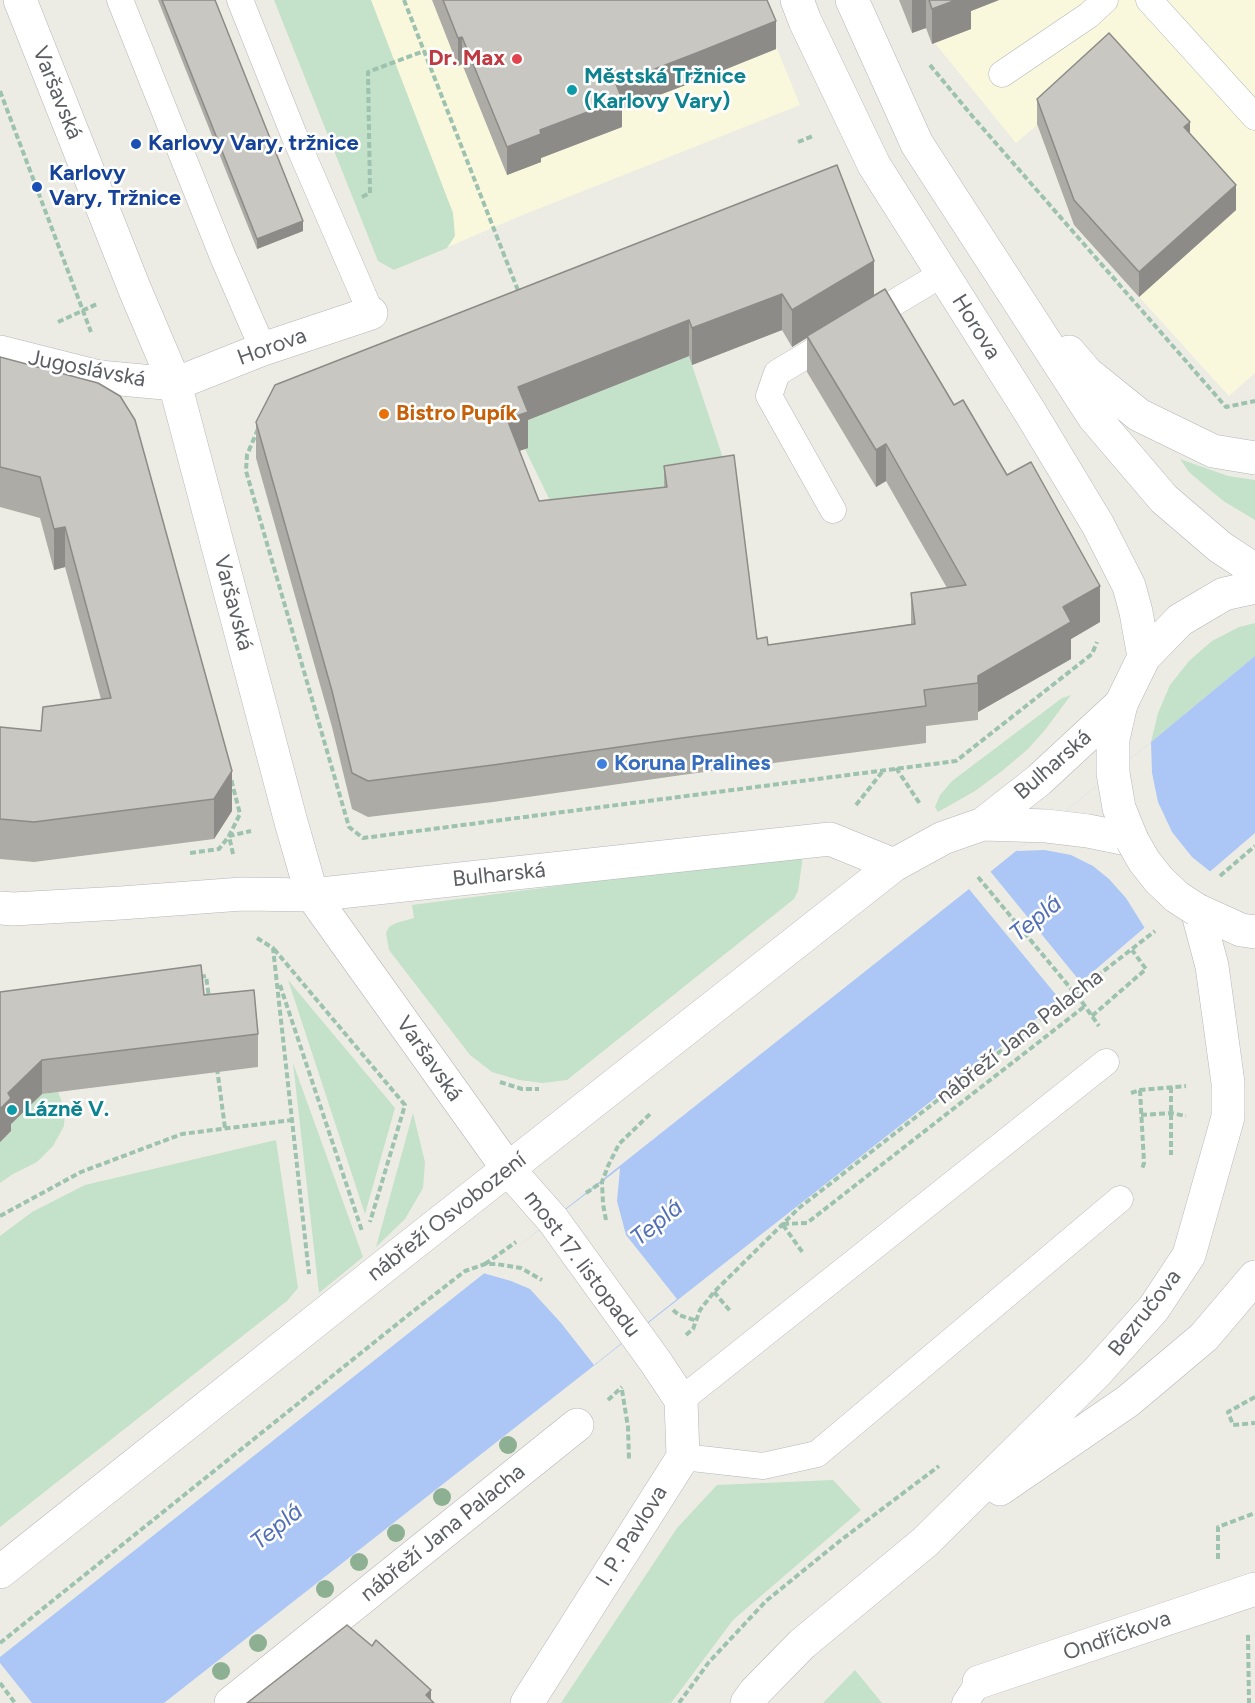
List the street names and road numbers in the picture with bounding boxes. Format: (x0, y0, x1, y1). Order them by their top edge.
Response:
street label: Varšavská (26, 43, 88, 143)
street label: Horova (946, 290, 1006, 364)
street label: Horova (234, 322, 310, 372)
street label: Jugoslávská (26, 345, 148, 393)
street label: Varšavská (208, 552, 258, 654)
street label: Bulharská (1009, 724, 1097, 806)
street label: Bulharská (451, 857, 547, 893)
street label: nábřeží Jana Palacha (932, 964, 1108, 1110)
street label: Varšavská (390, 1011, 468, 1107)
street label: nábřeží Osvobození (362, 1147, 532, 1287)
street label: most 17. listopadu (518, 1185, 646, 1343)
street label: Bezručova (1103, 1264, 1187, 1362)
street label: nábřeží Jana Palacha (355, 1459, 531, 1607)
street label: I. P. Pavlova (591, 1481, 673, 1591)
street label: Ondříčkova (1060, 1605, 1174, 1667)

